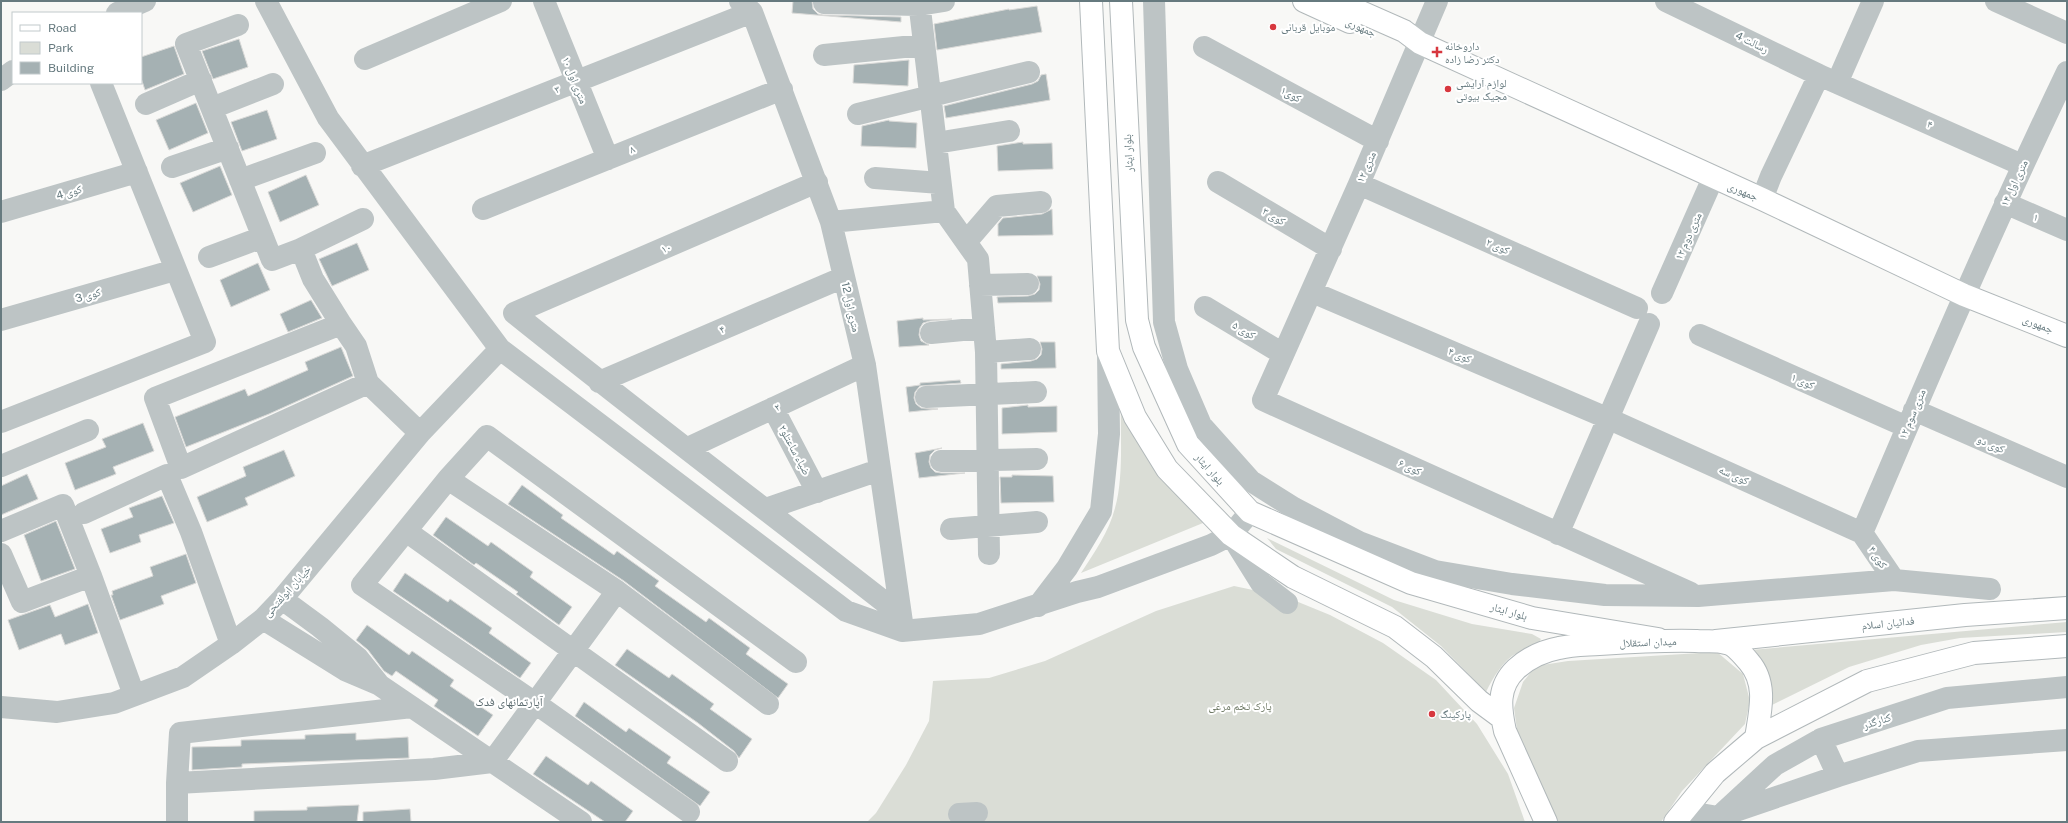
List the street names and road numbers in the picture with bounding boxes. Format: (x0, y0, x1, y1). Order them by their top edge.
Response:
street label: جمهوری (1344, 15, 1378, 40)
street label: رسالت 4 (1734, 29, 1770, 55)
street label: ۱۰ متری اول (559, 55, 590, 106)
street label: ۳ (552, 82, 562, 95)
street label: کوی۱ (1278, 84, 1304, 105)
street label: ۴ (1925, 118, 1935, 131)
street label: بلوار ایثار (1121, 134, 1135, 173)
street label: ۸ (627, 142, 637, 155)
street label: ۱۲ متری (1354, 150, 1379, 185)
street label: ۱۴ متری اول (1998, 158, 2031, 209)
street label: جمهوری (1726, 179, 1760, 204)
street label: کوی 4 (55, 183, 84, 202)
street label: کوی ۳ (1260, 205, 1288, 228)
street label: ۱۲ متری دوم (1672, 210, 1705, 262)
street label: ۱ (2031, 211, 2041, 223)
street label: کوی ۲ (1484, 236, 1512, 257)
street label: ۱۰ (659, 241, 673, 255)
street label: 12 متری اول (838, 281, 863, 333)
street label: کوی 3 (74, 286, 103, 305)
street label: جمهوری (2021, 313, 2055, 336)
street label: کوی ۵ (1230, 319, 1258, 342)
street label: ۴ (717, 322, 727, 335)
street label: کوی ۴ (1446, 345, 1474, 366)
street label: کوی ۱ (1789, 371, 1817, 392)
street label: ۱۲ متری سوم (1896, 387, 1929, 441)
street label: ۲ (772, 400, 782, 413)
street label: ضیاء ساعتلو۲ (777, 423, 813, 477)
street label: کوی دو (1975, 433, 2007, 456)
street label: بلوار ایثار (1192, 450, 1227, 487)
street label: کوی ۶ (1396, 456, 1424, 479)
street label: کوی سه (1717, 463, 1751, 488)
street label: کوی ۴ (1865, 544, 1890, 571)
street label: خیابان ابولفتحی (261, 563, 314, 620)
street label: بلوار ایثار (1488, 600, 1529, 622)
street label: فدائیان اسلام (1861, 614, 1916, 633)
street label: میدان استقلال (1619, 635, 1677, 650)
street label: کنارگذر (1860, 711, 1893, 731)

